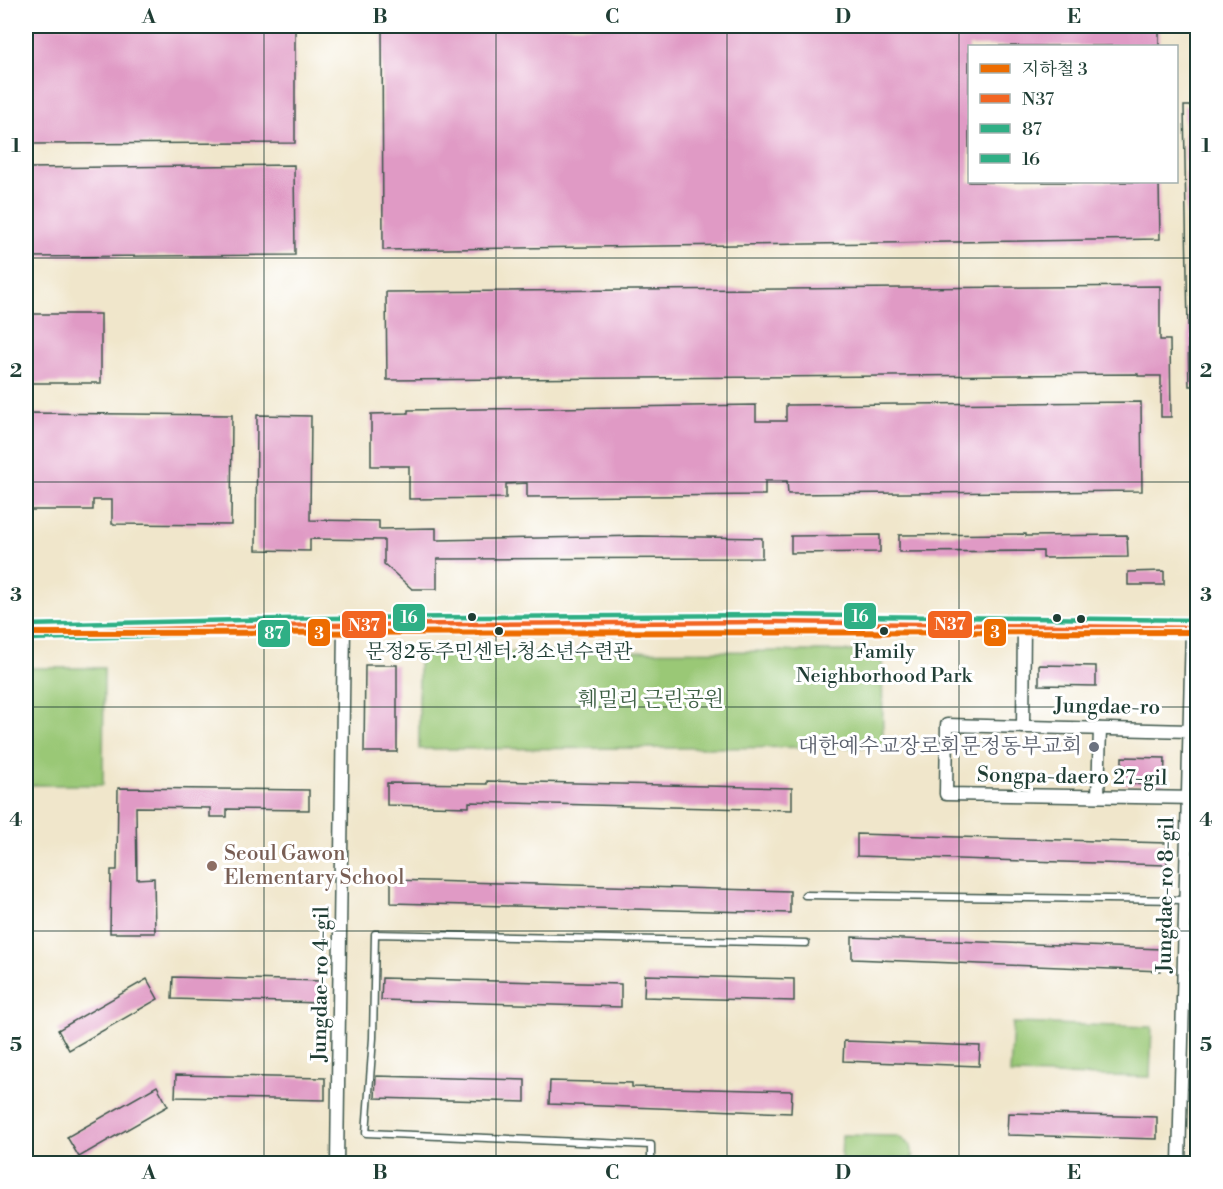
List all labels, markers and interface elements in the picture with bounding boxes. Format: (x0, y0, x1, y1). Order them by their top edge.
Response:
text: A (141, 5, 157, 30)
text: B (372, 5, 388, 30)
text: C (605, 5, 619, 30)
text: D (835, 5, 851, 30)
text: E (1067, 5, 1081, 30)
legend (968, 45, 1178, 183)
text: 지하철 3 (1022, 58, 1088, 81)
text: N37 (1022, 88, 1054, 111)
text: 87 (1022, 118, 1042, 141)
text: 1 (11, 134, 21, 159)
text: 1 (1201, 134, 1211, 159)
text: 16 (1022, 148, 1040, 171)
text: 2 (10, 359, 22, 384)
text: 2 (1200, 359, 1212, 384)
text: 3 (10, 583, 22, 608)
text: 3 (1200, 583, 1212, 608)
line badge: 16 (843, 602, 877, 630)
line badge: 16 (392, 603, 426, 632)
text: 16 (851, 607, 869, 627)
text: 16 (400, 608, 418, 628)
line badge: N37 (341, 610, 387, 639)
line badge: N37 (927, 610, 973, 639)
unlabelled marker (466, 611, 478, 623)
unlabelled marker (1051, 612, 1063, 624)
unlabelled marker (1075, 613, 1087, 625)
text: N37 (934, 615, 966, 635)
text: N37 (348, 616, 380, 636)
line badge: 3 (307, 618, 331, 647)
line badge: 3 (983, 618, 1007, 647)
line badge: 87 (257, 619, 291, 648)
text: 3 (990, 623, 1000, 643)
text: 87 (264, 624, 284, 644)
text: 3 (314, 624, 324, 644)
marker: 문정2동주민센터.청소년수련관 (493, 625, 505, 637)
marker: Family Neighborhood Park (878, 625, 890, 637)
place label: 문정2동주민센터.청소년수련관 (365, 640, 633, 665)
place label: Family Neighborhood Park (796, 640, 974, 689)
park label: 훼밀리 근린공원 (578, 687, 724, 713)
street label: Jungdae-ro (1053, 693, 1160, 721)
place label: 대한예수교장로회문정동부교회 (798, 734, 1082, 760)
marker: 대한예수교장로회문정동부교회 (1087, 740, 1101, 754)
street label: Songpa-daero 27-gil (977, 762, 1167, 792)
text: 4 (9, 808, 23, 833)
text: 4 (1199, 808, 1213, 833)
street label: Jungdae-ro 8-gil (1152, 817, 1180, 974)
place label: Seoul Gawon Elementary School (224, 841, 404, 891)
marker: Seoul Gawon Elementary School (205, 859, 219, 873)
street label: Jungdae-ro 4-gil (307, 906, 335, 1063)
text: 5 (10, 1033, 22, 1058)
text: 5 (1200, 1033, 1212, 1058)
text: A (141, 1161, 157, 1186)
text: B (372, 1161, 388, 1186)
text: C (605, 1161, 619, 1186)
text: D (835, 1161, 851, 1186)
text: E (1067, 1161, 1081, 1186)

